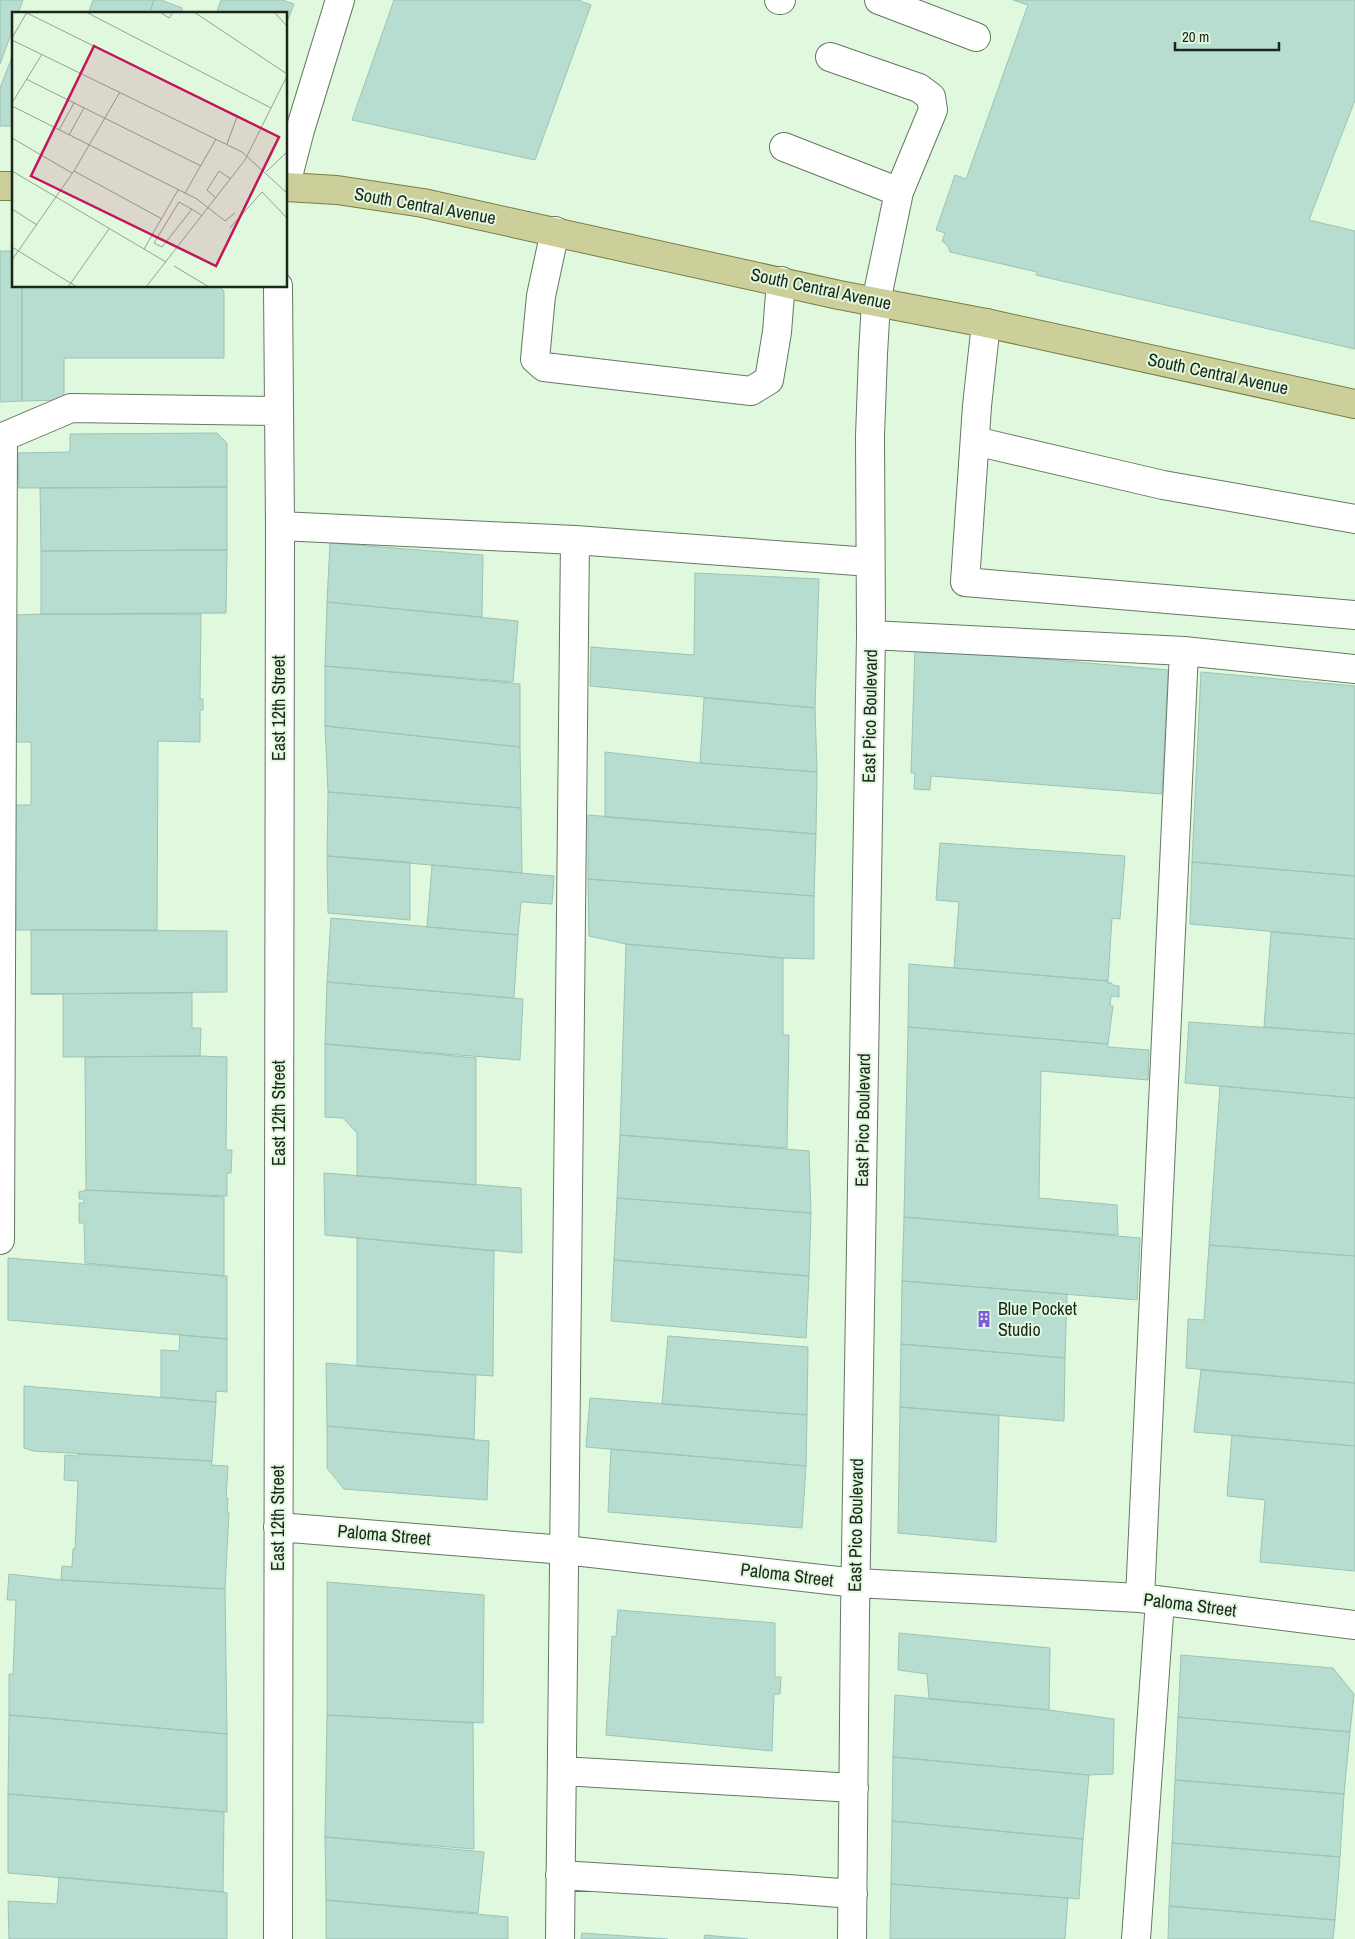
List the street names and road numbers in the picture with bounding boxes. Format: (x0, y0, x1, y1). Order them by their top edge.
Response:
street label: South Central Avenue (352, 181, 498, 230)
street label: South Central Avenue (748, 261, 894, 316)
street label: South Central Avenue (1145, 346, 1291, 401)
street label: East Pico Boulevard (856, 649, 883, 783)
street label: East 12th Street (266, 655, 291, 761)
street label: East Pico Boulevard (849, 1053, 876, 1187)
street label: East 12th Street (266, 1060, 291, 1166)
street label: East Pico Boulevard (842, 1458, 869, 1592)
street label: East 12th Street (265, 1465, 290, 1571)
street label: Paloma Street (336, 1518, 432, 1551)
street label: Paloma Street (739, 1556, 835, 1593)
street label: Paloma Street (1142, 1586, 1238, 1623)

